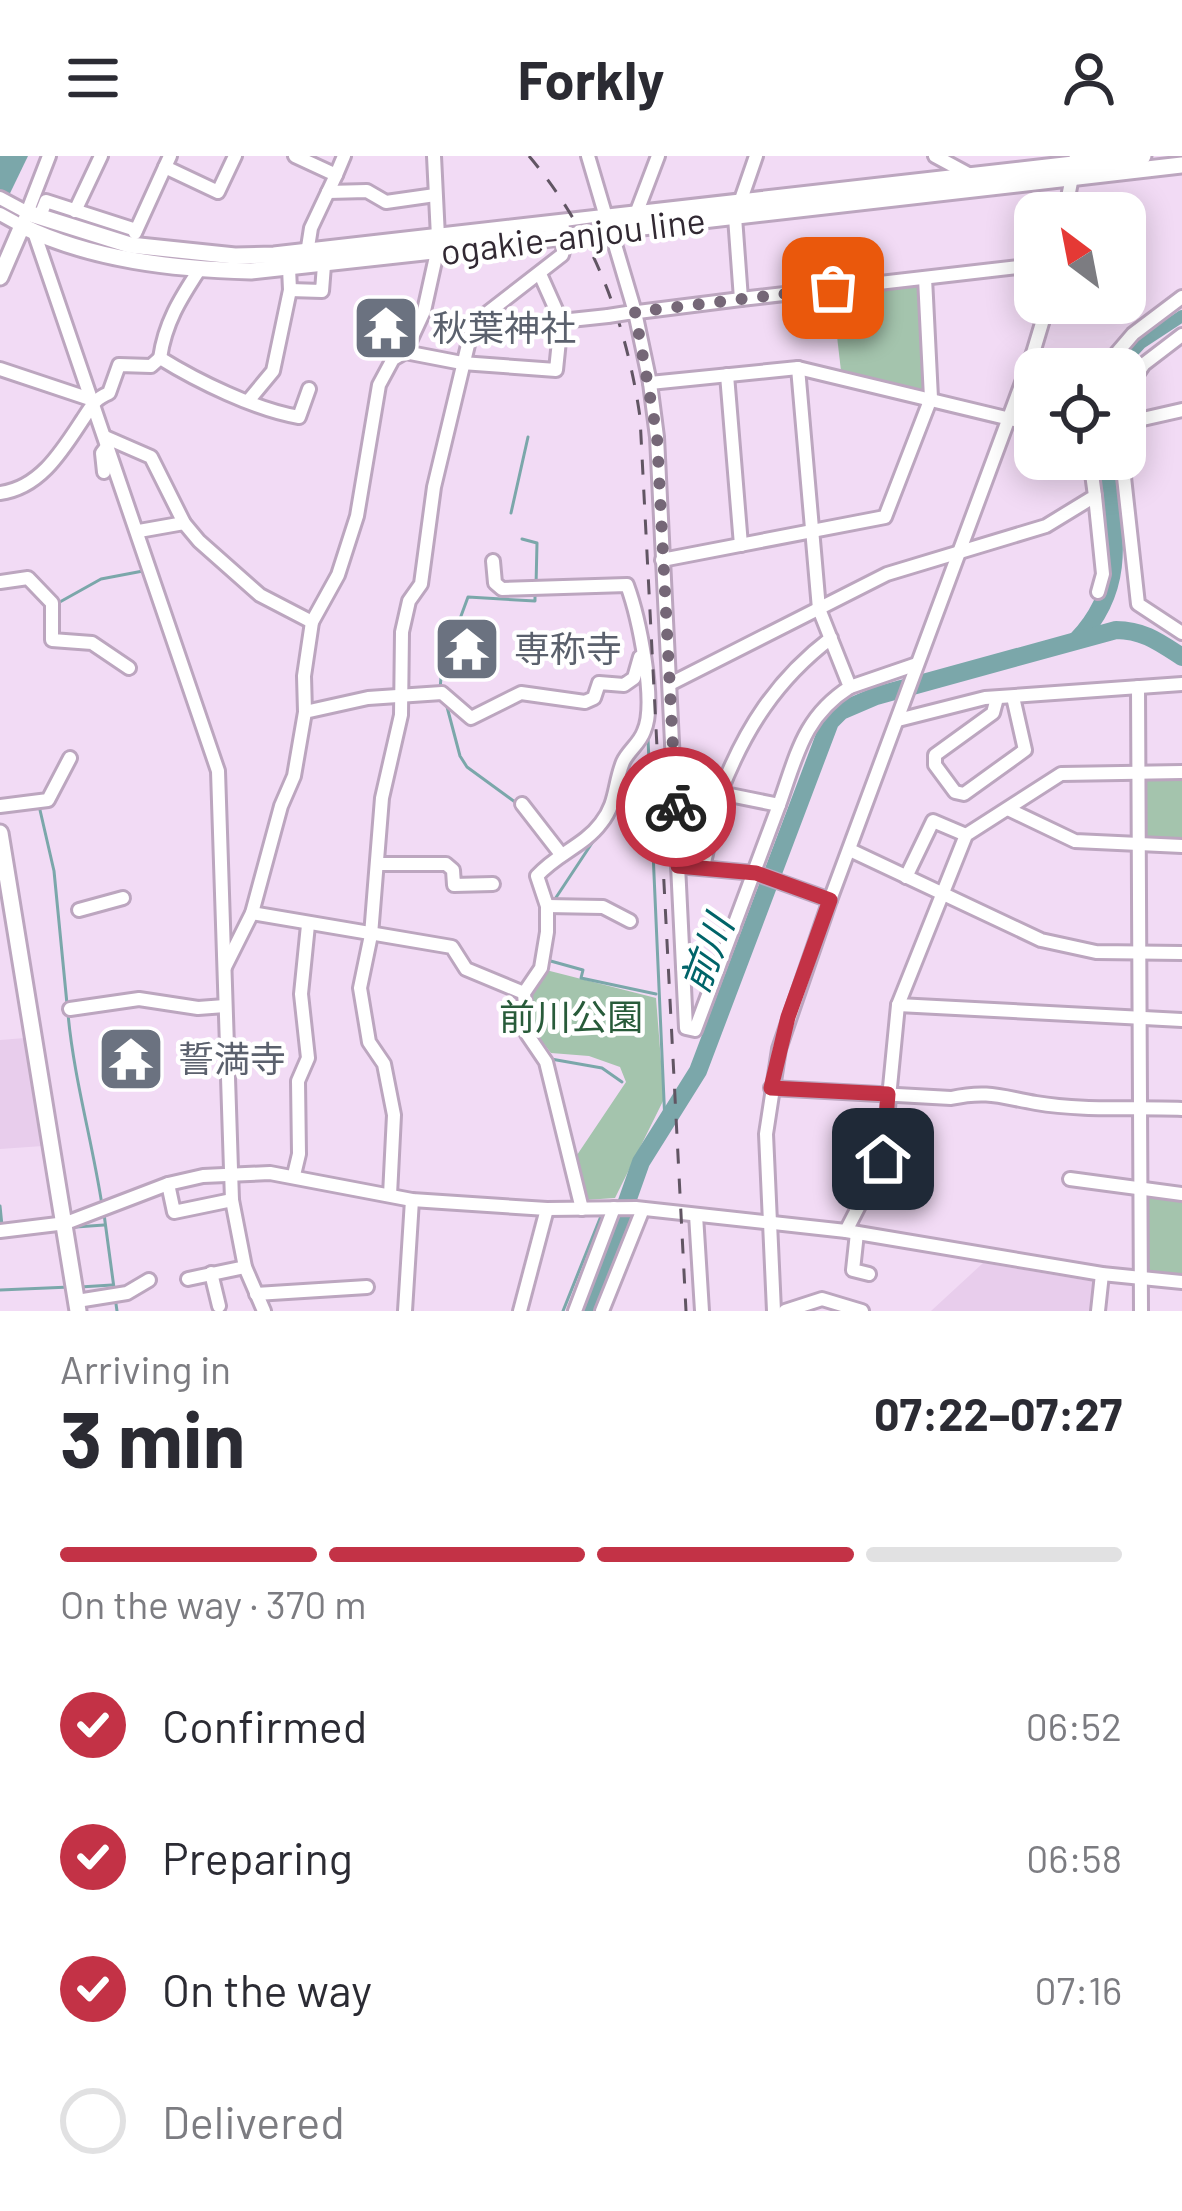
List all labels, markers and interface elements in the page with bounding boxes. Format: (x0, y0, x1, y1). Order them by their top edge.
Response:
icon: menu (60, 45, 126, 111)
icon: person (1056, 45, 1122, 111)
text: Forkly (517, 46, 665, 111)
north arrow (1014, 192, 1146, 324)
map controls (1014, 192, 1146, 480)
street label: ogakie-anjou line (438, 197, 708, 272)
pin (782, 237, 884, 339)
icon: bag (800, 255, 866, 321)
temple icon: 秋葉神社 (351, 293, 421, 363)
place label: 秋葉神社 (432, 305, 576, 348)
button: locate (1014, 348, 1146, 480)
temple icon: 専称寺 (432, 614, 502, 684)
place label: 専称寺 (514, 626, 622, 669)
courier (616, 747, 736, 867)
icon: bike (643, 774, 709, 840)
water label: 前川 (670, 905, 743, 998)
park label: 前川公園 (499, 994, 643, 1037)
temple icon: 誓満寺 (96, 1024, 166, 1094)
place label: 誓満寺 (178, 1036, 286, 1079)
pin (832, 1108, 934, 1210)
icon: home (850, 1126, 916, 1192)
text: Arriving in (60, 1345, 231, 1392)
text: 07:22–07:27 (874, 1386, 1122, 1440)
text: 3 min (60, 1390, 245, 1484)
text: On the way · 370 m (60, 1580, 366, 1627)
icon: check (60, 1692, 126, 1758)
text: Confirmed (162, 1698, 367, 1752)
text: 06:52 (1026, 1702, 1122, 1749)
icon: check (60, 1824, 126, 1890)
text: Preparing (162, 1830, 353, 1884)
text: 06:58 (1026, 1834, 1122, 1881)
icon: check (60, 1956, 126, 2022)
text: On the way (162, 1962, 372, 2016)
text: 07:16 (1035, 1966, 1122, 2013)
text: Delivered (162, 2094, 345, 2148)

